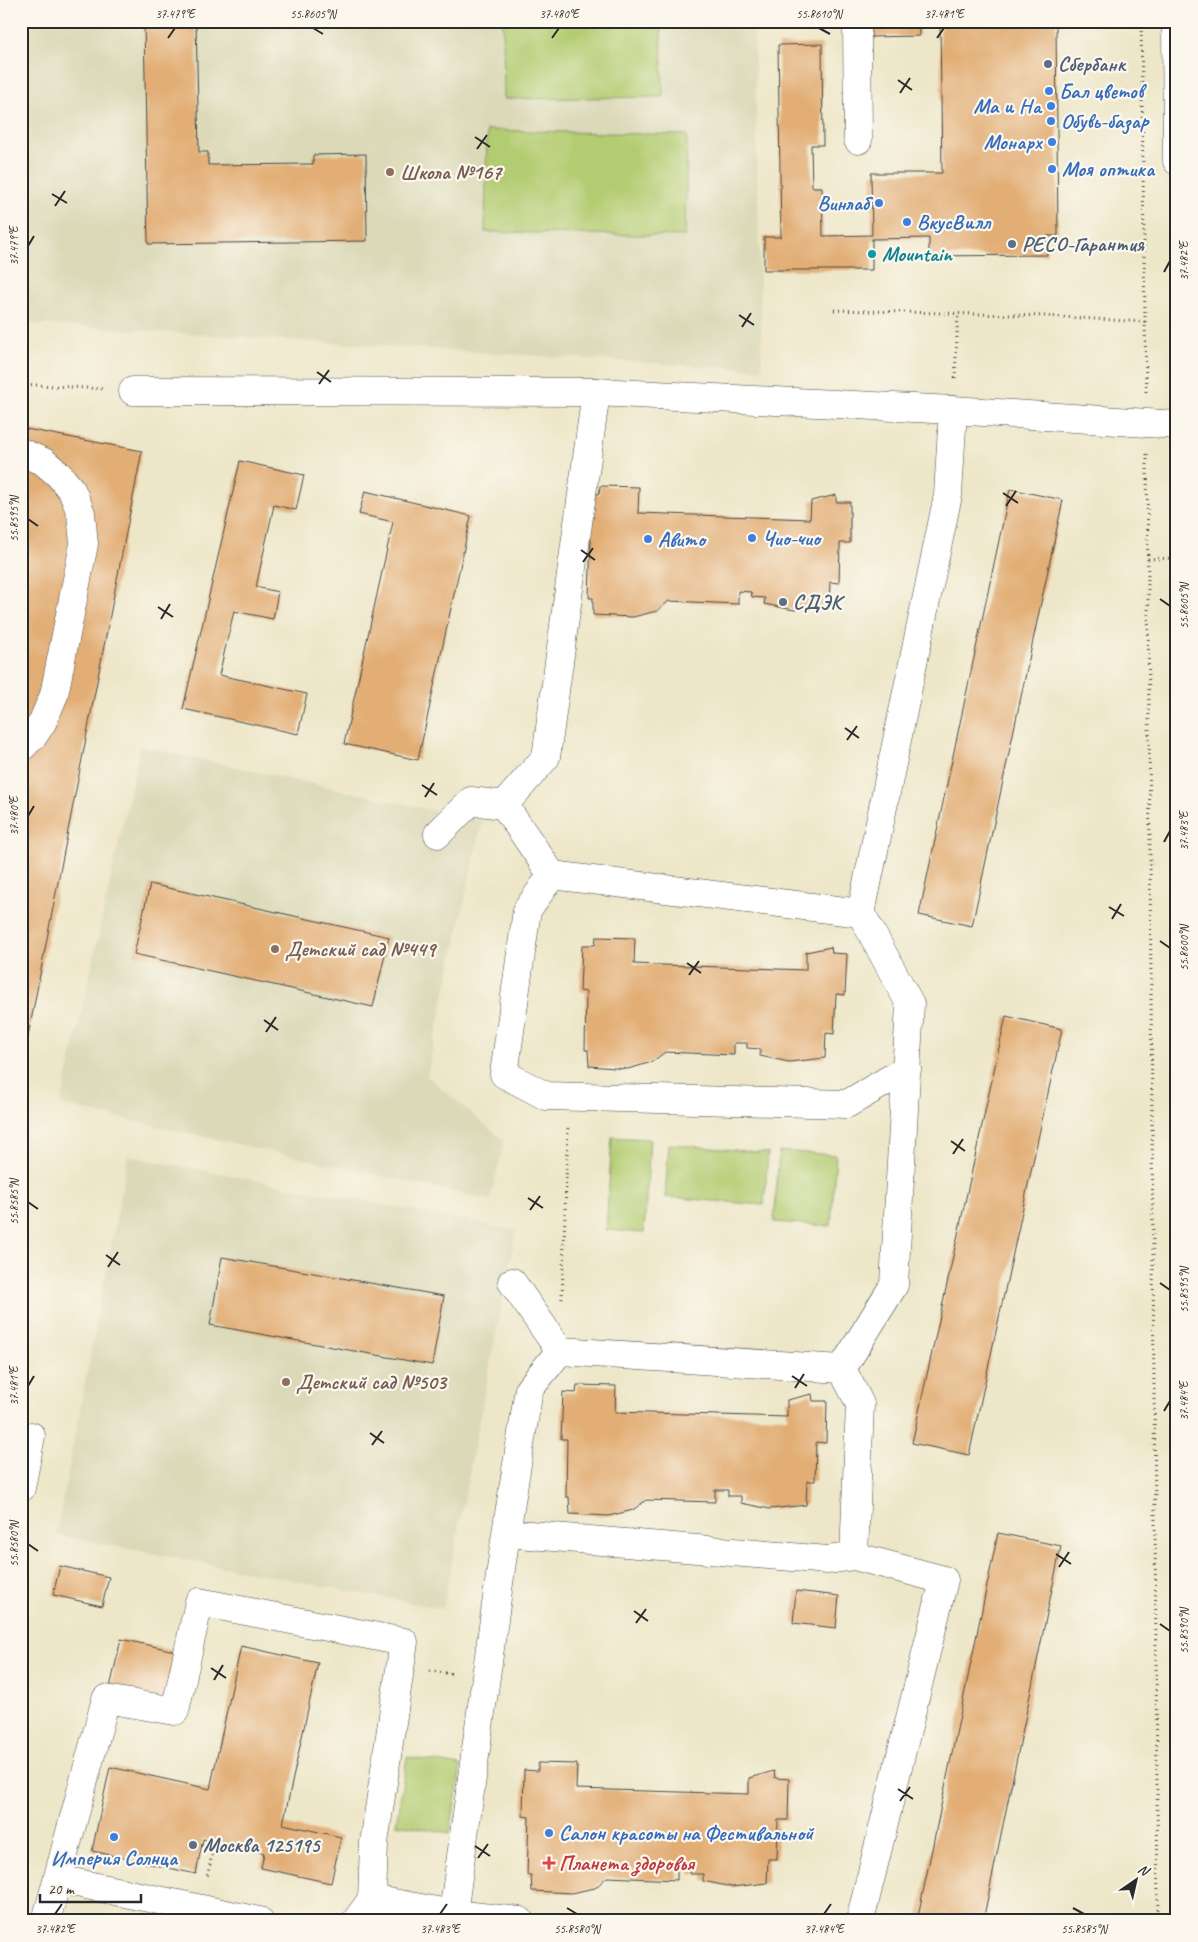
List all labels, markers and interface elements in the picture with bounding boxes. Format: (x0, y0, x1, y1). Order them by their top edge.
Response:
text: 37.479°E (155, 6, 196, 22)
text: 55.8605°N (290, 6, 337, 22)
text: 37.480°E (539, 6, 580, 22)
text: 55.8610°N (796, 6, 843, 22)
text: 37.481°E (924, 6, 965, 22)
place label: Сбербанк (1058, 51, 1127, 77)
marker: Сбербанк (1042, 58, 1054, 70)
place label: Бал цветов (1059, 78, 1148, 104)
marker: Бал цветов (1043, 85, 1055, 97)
place label: Ма и На (973, 93, 1043, 119)
marker: Ма и На (1045, 100, 1057, 112)
place label: Обувь-базар (1061, 108, 1150, 135)
marker: Обувь-базар (1045, 115, 1057, 127)
place label: Монарх (984, 129, 1044, 155)
marker: Монарх (1046, 136, 1058, 148)
place label: Моя оптика (1062, 156, 1156, 182)
place label: Школа №167 (400, 159, 504, 185)
marker: Моя оптика (1046, 163, 1058, 175)
marker: Школа №167 (384, 166, 396, 178)
place label: Винлаб (818, 190, 874, 216)
marker: Винлаб (873, 197, 885, 209)
place label: ВкусВилл (917, 209, 992, 235)
marker: ВкусВилл (901, 216, 913, 228)
text: 37.479°E (6, 225, 22, 266)
place label: РЕСО-Гарантия (1022, 231, 1145, 257)
marker: РЕСО-Гарантия (1006, 238, 1018, 250)
text: 37.482°E (1176, 240, 1192, 281)
place label: Mountain (882, 241, 953, 267)
marker: Mountain (866, 248, 878, 260)
text: 55.8595°N (6, 495, 22, 542)
place label: Чио-чио (762, 525, 823, 551)
place label: Авито (658, 526, 708, 552)
marker: Чио-чио (746, 532, 758, 544)
marker: Авито (642, 533, 654, 545)
text: 55.8605°N (1176, 582, 1192, 629)
place label: СДЭК (793, 589, 846, 615)
marker: СДЭК (777, 596, 789, 608)
text: 37.480°E (6, 795, 22, 836)
text: 37.483°E (1176, 810, 1192, 851)
text: 55.8600°N (1176, 924, 1192, 971)
place label: Детский сад №449 (285, 936, 438, 962)
marker: Детский сад №449 (269, 943, 281, 955)
text: 55.8585°N (6, 1178, 22, 1225)
text: 55.8595°N (1176, 1266, 1192, 1313)
text: 37.481°E (6, 1365, 22, 1406)
place label: Детский сад №503 (296, 1369, 449, 1395)
marker: Детский сад №503 (280, 1376, 292, 1388)
text: 37.484°E (1176, 1380, 1192, 1421)
text: 55.8580°N (6, 1520, 22, 1567)
text: 55.8590°N (1176, 1607, 1192, 1654)
place label: Салон красоты на Фестивальной (559, 1820, 815, 1846)
marker: Салон красоты на Фестивальной (543, 1827, 555, 1839)
marker: Империя Солнца (108, 1831, 120, 1843)
place label: Москва 125195 (203, 1832, 321, 1858)
marker: Москва 125195 (187, 1839, 199, 1851)
place label: Империя Солнца (51, 1845, 179, 1871)
place label: Планета здоровья (559, 1850, 696, 1877)
north arrow (1110, 1854, 1160, 1904)
marker: Планета здоровья (543, 1857, 555, 1869)
text: N (1135, 1860, 1153, 1880)
scale bar (40, 1872, 141, 1904)
text: 20 m (48, 1880, 75, 1899)
text: 37.482°E (35, 1921, 76, 1937)
text: 37.483°E (420, 1921, 461, 1937)
text: 55.8580°N (554, 1921, 601, 1937)
text: 37.484°E (804, 1921, 845, 1937)
text: 55.8585°N (1061, 1921, 1108, 1937)

